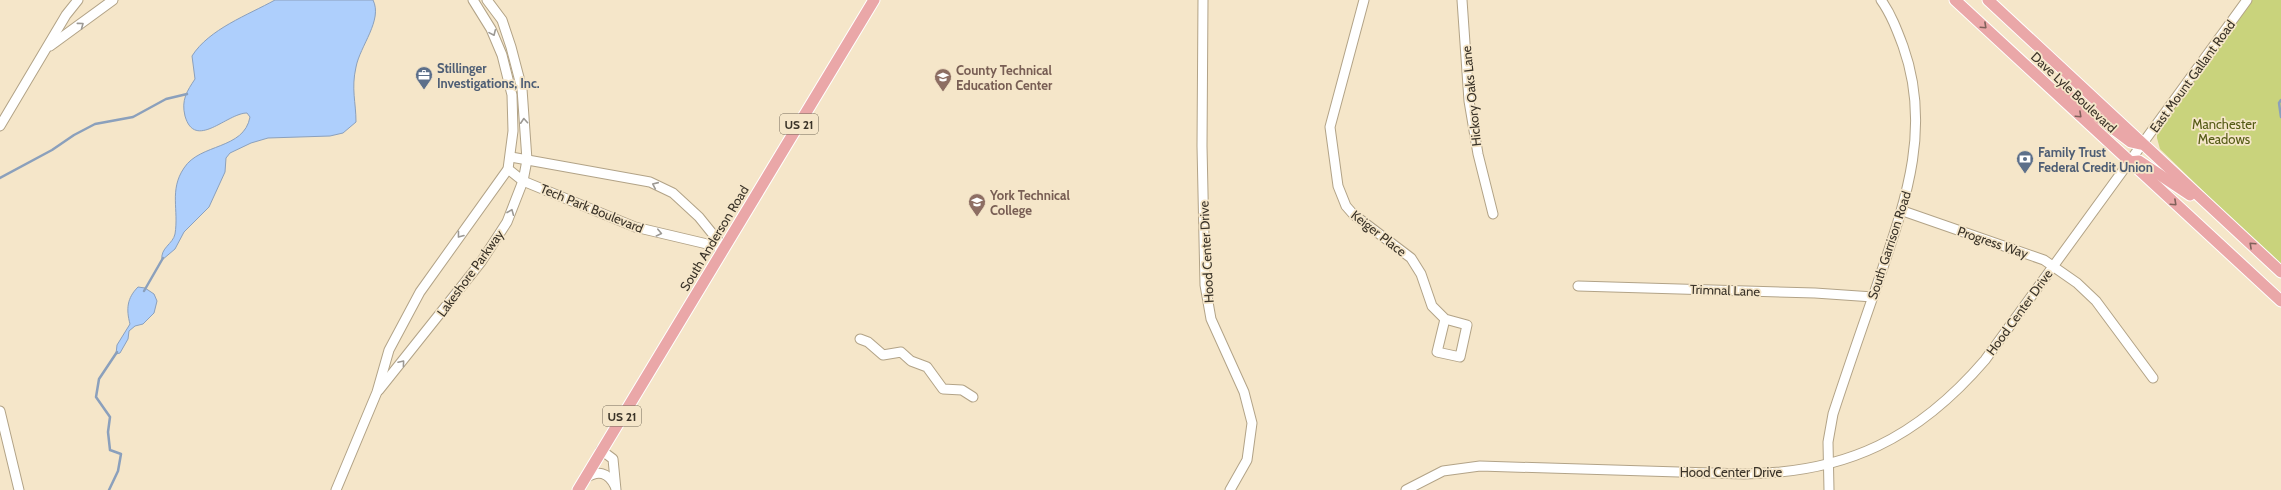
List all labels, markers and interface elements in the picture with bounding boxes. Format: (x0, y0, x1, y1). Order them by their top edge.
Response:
street label: East Mount Gallant Road (2146, 17, 2238, 135)
one-way arrow (1979, 22, 1987, 29)
one-way arrow (77, 23, 84, 30)
one-way arrow (488, 30, 496, 37)
street label: Hickory Oaks Lane (1458, 45, 1484, 147)
street label: Dave Lyle Boulevard (2028, 48, 2120, 136)
place label: Stillinger Investigations, Inc. (437, 60, 540, 91)
place label: County Technical Education Center (956, 62, 1053, 93)
office icon: Stillinger Investigations, Inc. (414, 65, 434, 90)
school or university icon: County Technical Education Center (933, 67, 953, 92)
one-way arrow (2074, 110, 2082, 118)
road number: US 21 (780, 114, 818, 134)
park label: Manchester Meadows (2192, 116, 2257, 147)
one-way arrow (520, 118, 528, 124)
place label: Family Trust Federal Credit Union (2038, 144, 2153, 175)
bank icon: Family Trust Federal Credit Union (2015, 149, 2035, 174)
street label: Tech Park Boulevard (538, 180, 646, 236)
one-way arrow (652, 182, 659, 190)
street label: South Anderson Road (676, 182, 752, 294)
place label: York Technical College (989, 187, 1070, 218)
street label: South Garrison Road (1864, 189, 1914, 301)
school or university icon: York Technical College (967, 192, 987, 217)
one-way arrow (2170, 198, 2177, 205)
street label: Hood Center Drive (1195, 200, 1217, 303)
street label: Keiger Place (1348, 206, 1410, 260)
one-way arrow (506, 209, 514, 216)
street label: Progress Way (1956, 222, 2031, 262)
street label: Lakeshore Parkway (433, 226, 507, 320)
one-way arrow (655, 228, 662, 236)
one-way arrow (458, 230, 465, 237)
one-way arrow (2250, 243, 2257, 250)
street label: Hood Center Drive (1982, 266, 2056, 358)
street label: Trimnal Lane (1690, 281, 1761, 299)
one-way arrow (397, 360, 404, 367)
road number: US 21 (603, 406, 641, 426)
street label: Hood Center Drive (1680, 464, 1782, 480)

